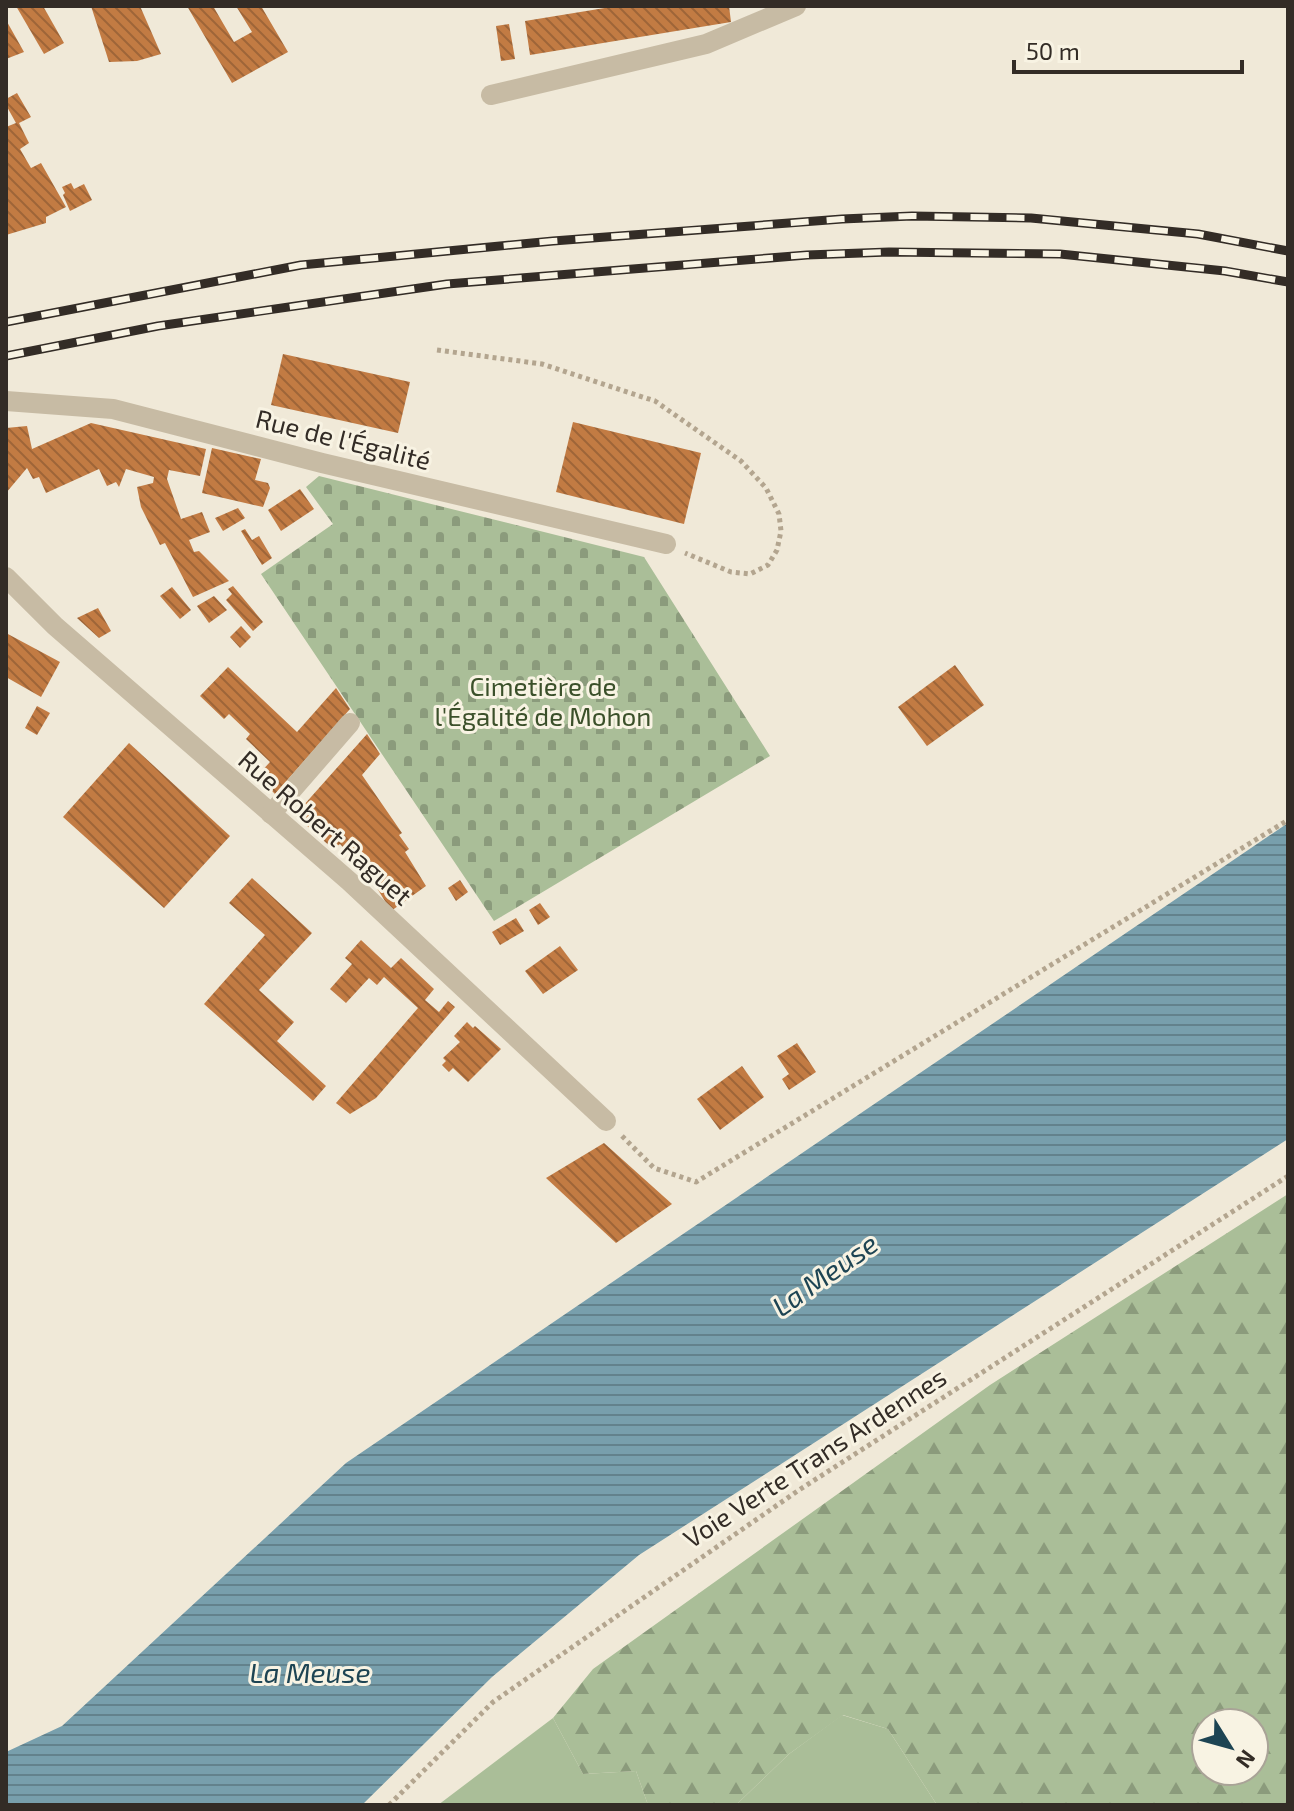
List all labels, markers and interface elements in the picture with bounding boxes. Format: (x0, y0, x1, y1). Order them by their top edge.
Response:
scale bar (1014, 24, 1242, 74)
text: 50 m (1026, 36, 1080, 65)
street label: Rue de l'Égalité (253, 402, 434, 475)
park label: Cimetière de l'Égalité de Mohon (435, 670, 651, 731)
street label: Rue Robert Raguet (233, 743, 419, 911)
water label: La Meuse (765, 1226, 884, 1323)
street label: Voie Verte Trans Ardennes (677, 1360, 951, 1553)
water label: La Meuse (249, 1655, 371, 1689)
north arrow (1190, 1707, 1270, 1787)
text: N (1232, 1745, 1262, 1774)

